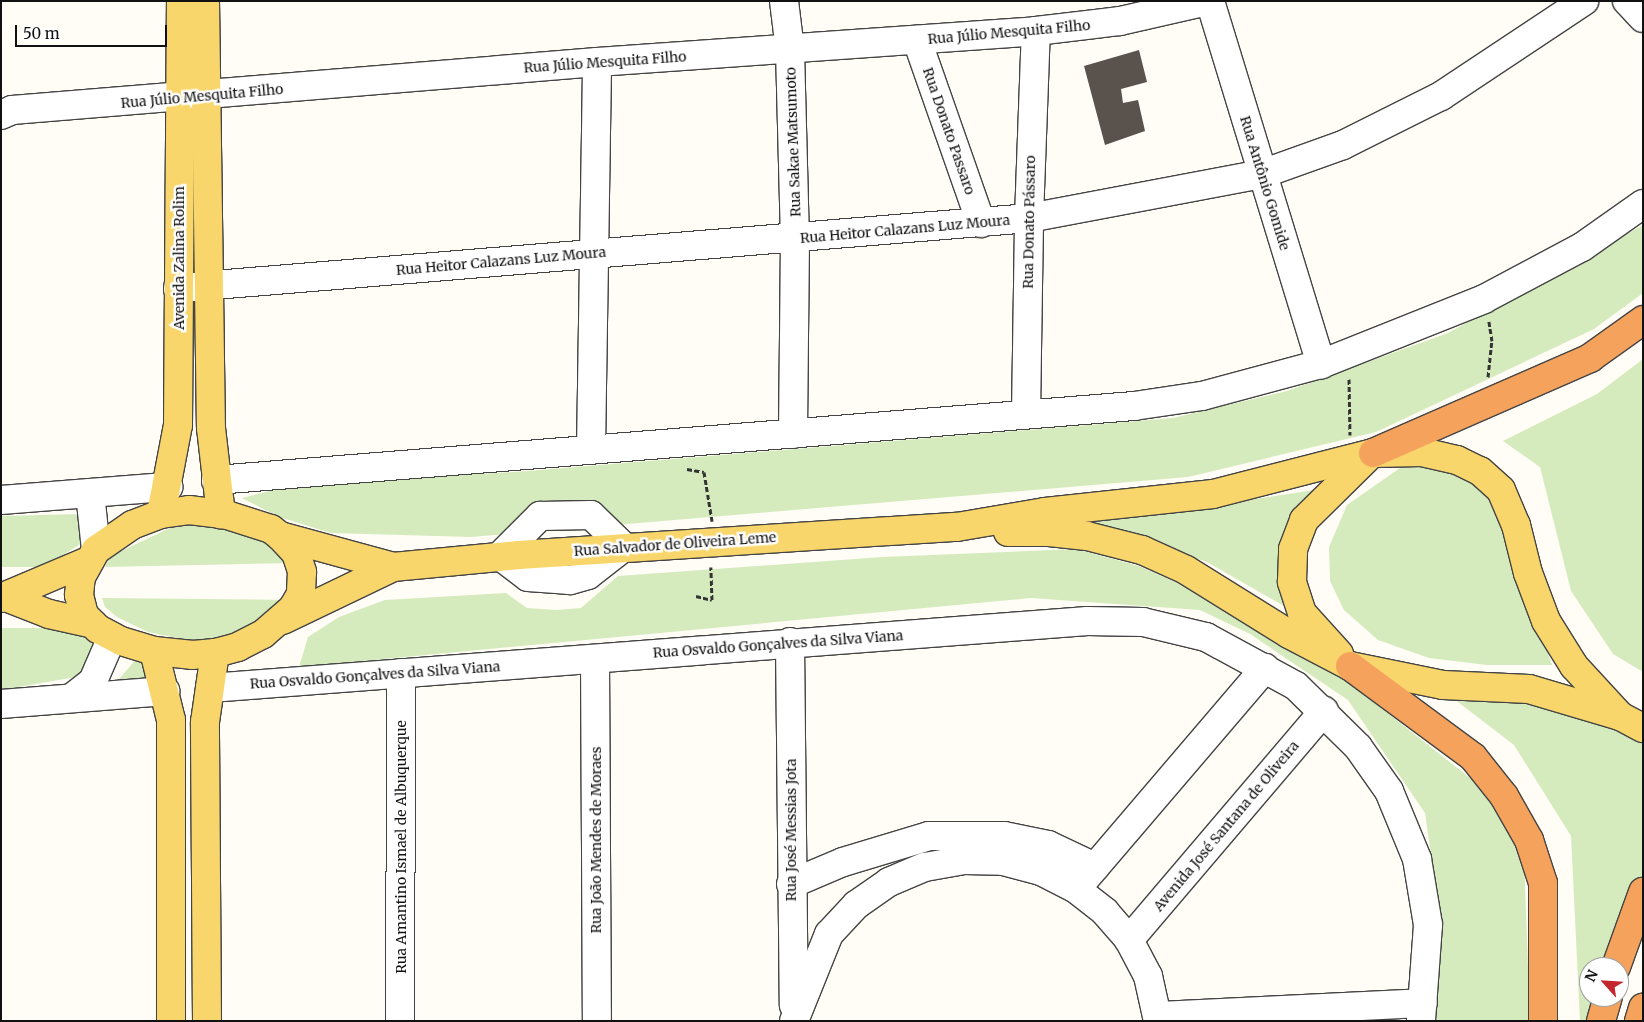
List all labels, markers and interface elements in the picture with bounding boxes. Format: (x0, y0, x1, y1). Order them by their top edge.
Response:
scale bar (18, 15, 170, 47)
street label: Rua Júlio Mesquita Filho (927, 17, 1091, 47)
text: 50 m (23, 24, 60, 43)
street label: Rua Júlio Mesquita Filho (523, 48, 687, 76)
street label: Rua Donato Passaro (919, 65, 979, 197)
street label: Rua Sakae Matsumoto (782, 67, 804, 217)
street label: Rua Júlio Mesquita Filho (120, 81, 284, 111)
street label: Rua Antônio Gomide (1237, 114, 1293, 252)
street label: Rua Donato Pássaro (1019, 155, 1039, 289)
street label: Avenida Zalina Rolim (171, 186, 187, 330)
street label: Rua Heitor Calazans Luz Moura (799, 211, 1011, 247)
street label: Rua Heitor Calazans Luz Moura (395, 243, 607, 279)
street label: Rua Salvador de Oliveira Leme (573, 529, 777, 559)
street label: Rua Osvaldo Gonçalves da Silva Viana (652, 627, 904, 661)
street label: Rua Osvaldo Gonçalves da Silva Viana (249, 658, 501, 692)
street label: Rua Amantino Ismael de Albuquerque (393, 720, 409, 974)
street label: Avenida José Santana de Oliveira (1150, 737, 1302, 915)
street label: Rua João Mendes de Moraes (588, 747, 604, 933)
street label: Rua José Messias Jota (783, 759, 799, 901)
north arrow (1579, 957, 1629, 1007)
text: N (1581, 967, 1602, 985)

